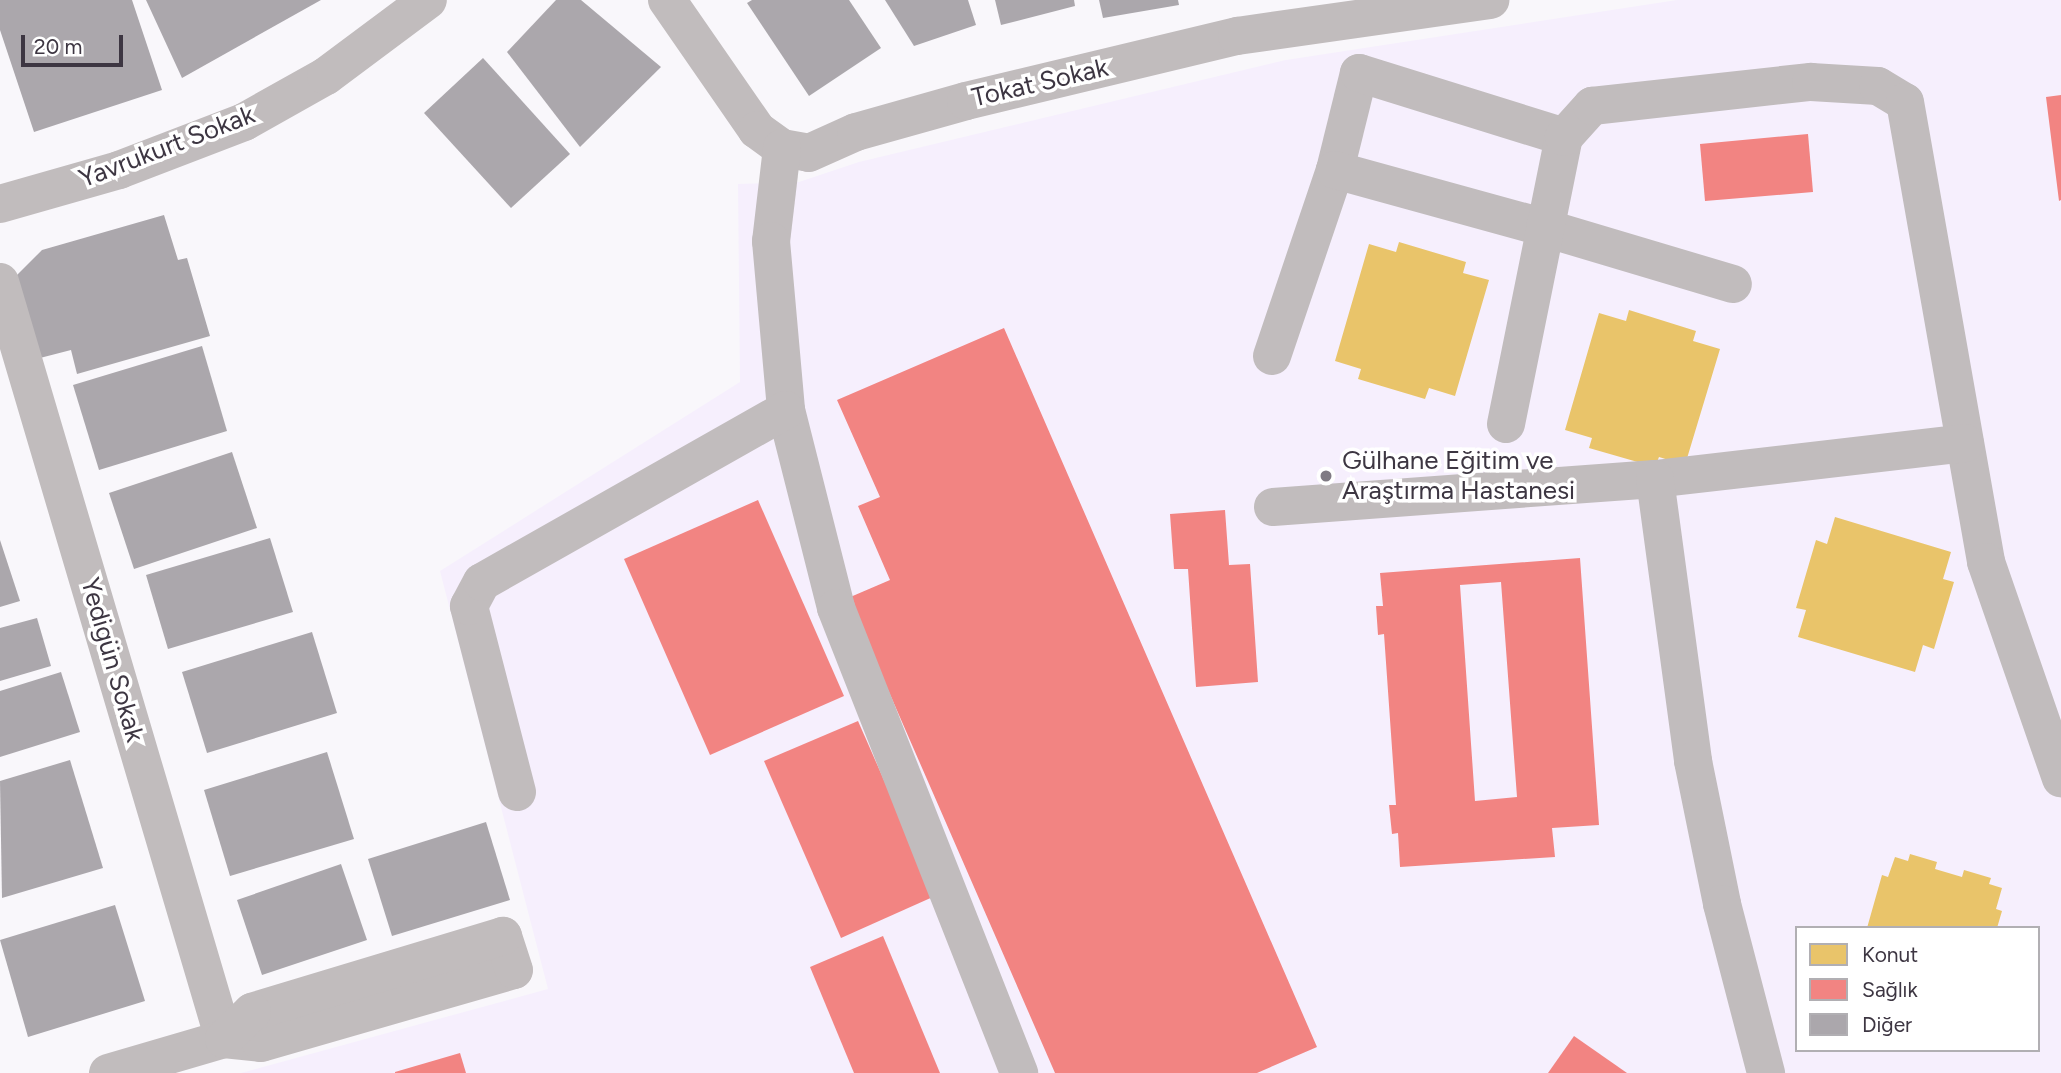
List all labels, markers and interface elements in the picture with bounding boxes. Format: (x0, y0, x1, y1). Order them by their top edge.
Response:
scale bar (24, 21, 126, 65)
text: 20 m (34, 34, 82, 59)
street label: Tokat Sokak (969, 52, 1111, 114)
street label: Yavrukurt Sokak (75, 99, 259, 195)
place label: Gülhane Eğitim ve Araştırma Hastanesi (1342, 445, 1575, 506)
marker: Gülhane Eğitim ve Araştırma Hastanesi (1316, 466, 1336, 486)
street label: Yedigün Sokak (74, 574, 150, 746)
legend (1795, 926, 2040, 1052)
text: Konut (1862, 942, 1918, 967)
text: Sağlık (1862, 977, 1918, 1002)
text: Diğer (1862, 1012, 1912, 1037)

